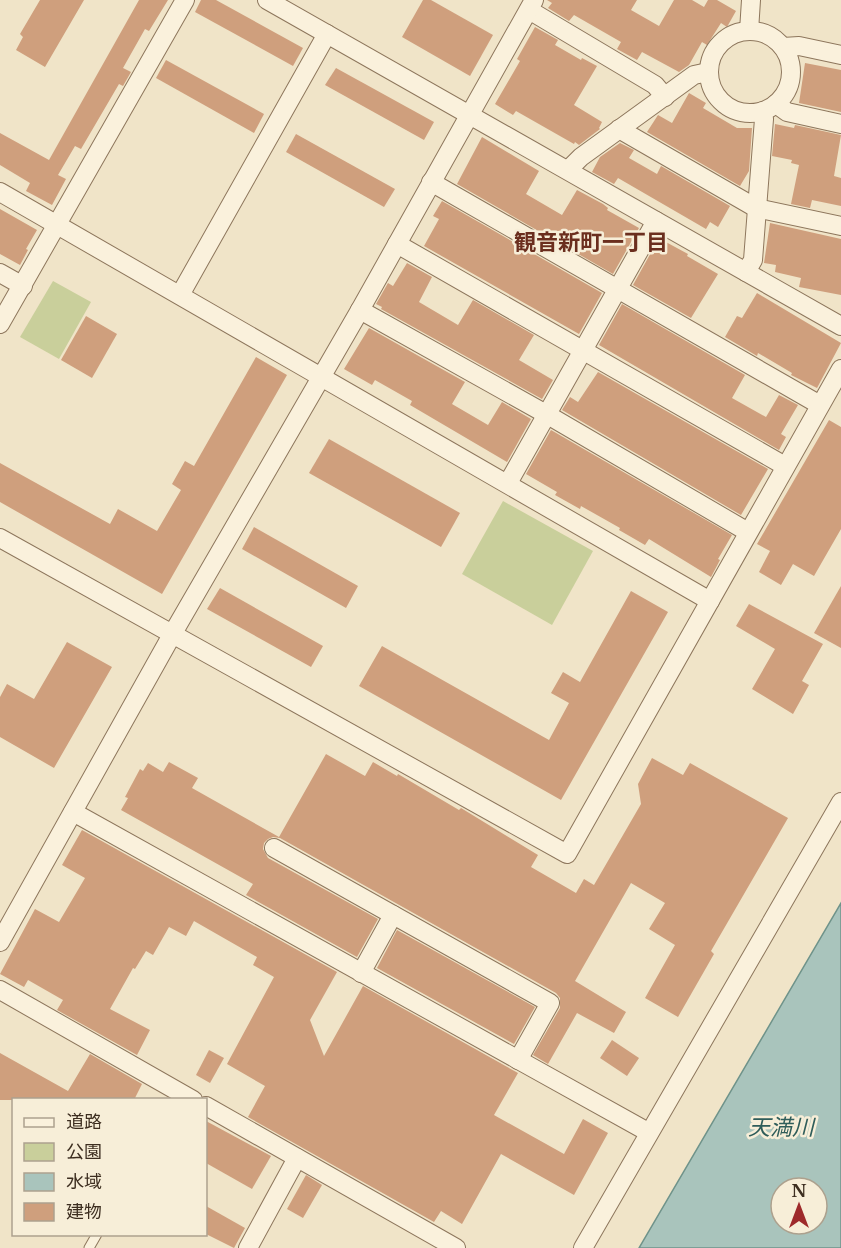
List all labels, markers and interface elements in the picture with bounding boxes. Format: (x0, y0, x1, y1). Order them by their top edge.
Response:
district label: 観音新町一丁目 (514, 229, 668, 256)
legend (12, 1098, 207, 1236)
text: 道路 (66, 1111, 102, 1133)
water label: 天満川 (748, 1114, 816, 1141)
text: 公園 (66, 1141, 102, 1163)
text: 水域 (66, 1171, 102, 1193)
north arrow (769, 1176, 829, 1236)
text: N (791, 1181, 807, 1201)
text: 建物 (66, 1201, 102, 1223)

